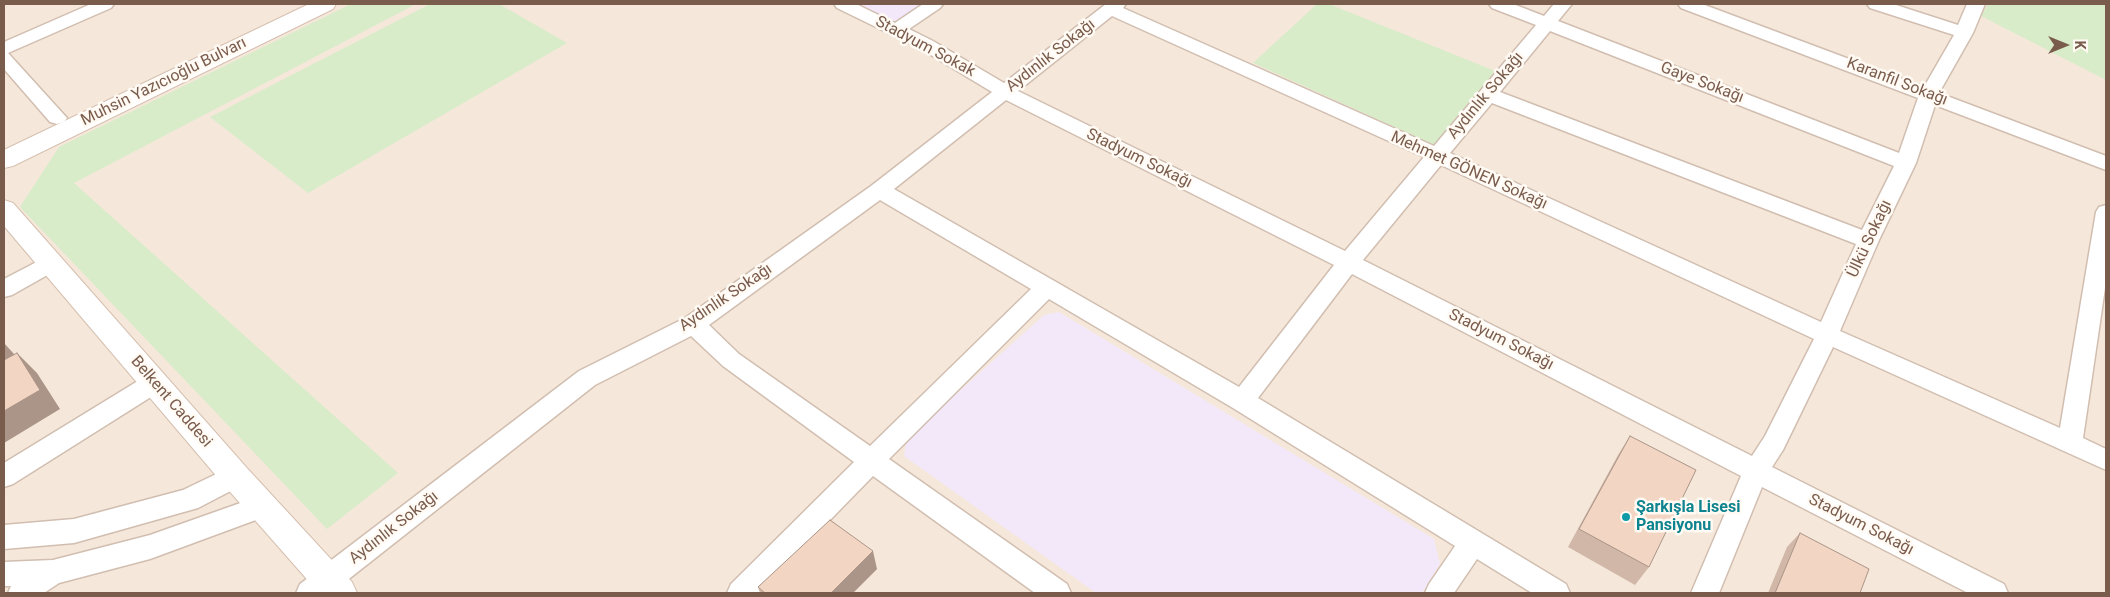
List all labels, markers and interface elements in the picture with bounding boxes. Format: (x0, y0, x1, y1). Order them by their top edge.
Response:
street label: Stadyum Sokak (872, 13, 978, 81)
street label: Aydınlık Sokağı (1003, 15, 1099, 97)
north arrow (2040, 20, 2090, 70)
street label: Muhsin Yazıcıoğlu Bulvarı (78, 34, 250, 130)
text: K (2072, 41, 2088, 49)
street label: Aydınlık Sokağı (1444, 49, 1528, 143)
street label: Karanfil Sokağı (1844, 54, 1950, 110)
street label: Gaye Sokağı (1658, 58, 1746, 108)
street label: Stadyum Sokağı (1083, 125, 1195, 193)
street label: Mehmet GÖNEN Sokağı (1388, 128, 1550, 214)
street label: Ülkü Sokağı (1844, 197, 1896, 281)
street label: Aydınlık Sokağı (676, 260, 776, 336)
street label: Stadyum Sokağı (1445, 305, 1557, 375)
street label: Belkent Caddesi (126, 352, 216, 452)
street label: Aydınlık Sokağı (346, 487, 442, 569)
street label: Stadyum Sokağı (1805, 490, 1917, 560)
place label: Şarkışla Lisesi Pansiyonu (1636, 498, 1740, 536)
marker: Şarkışla Lisesi Pansiyonu (1620, 511, 1632, 523)

